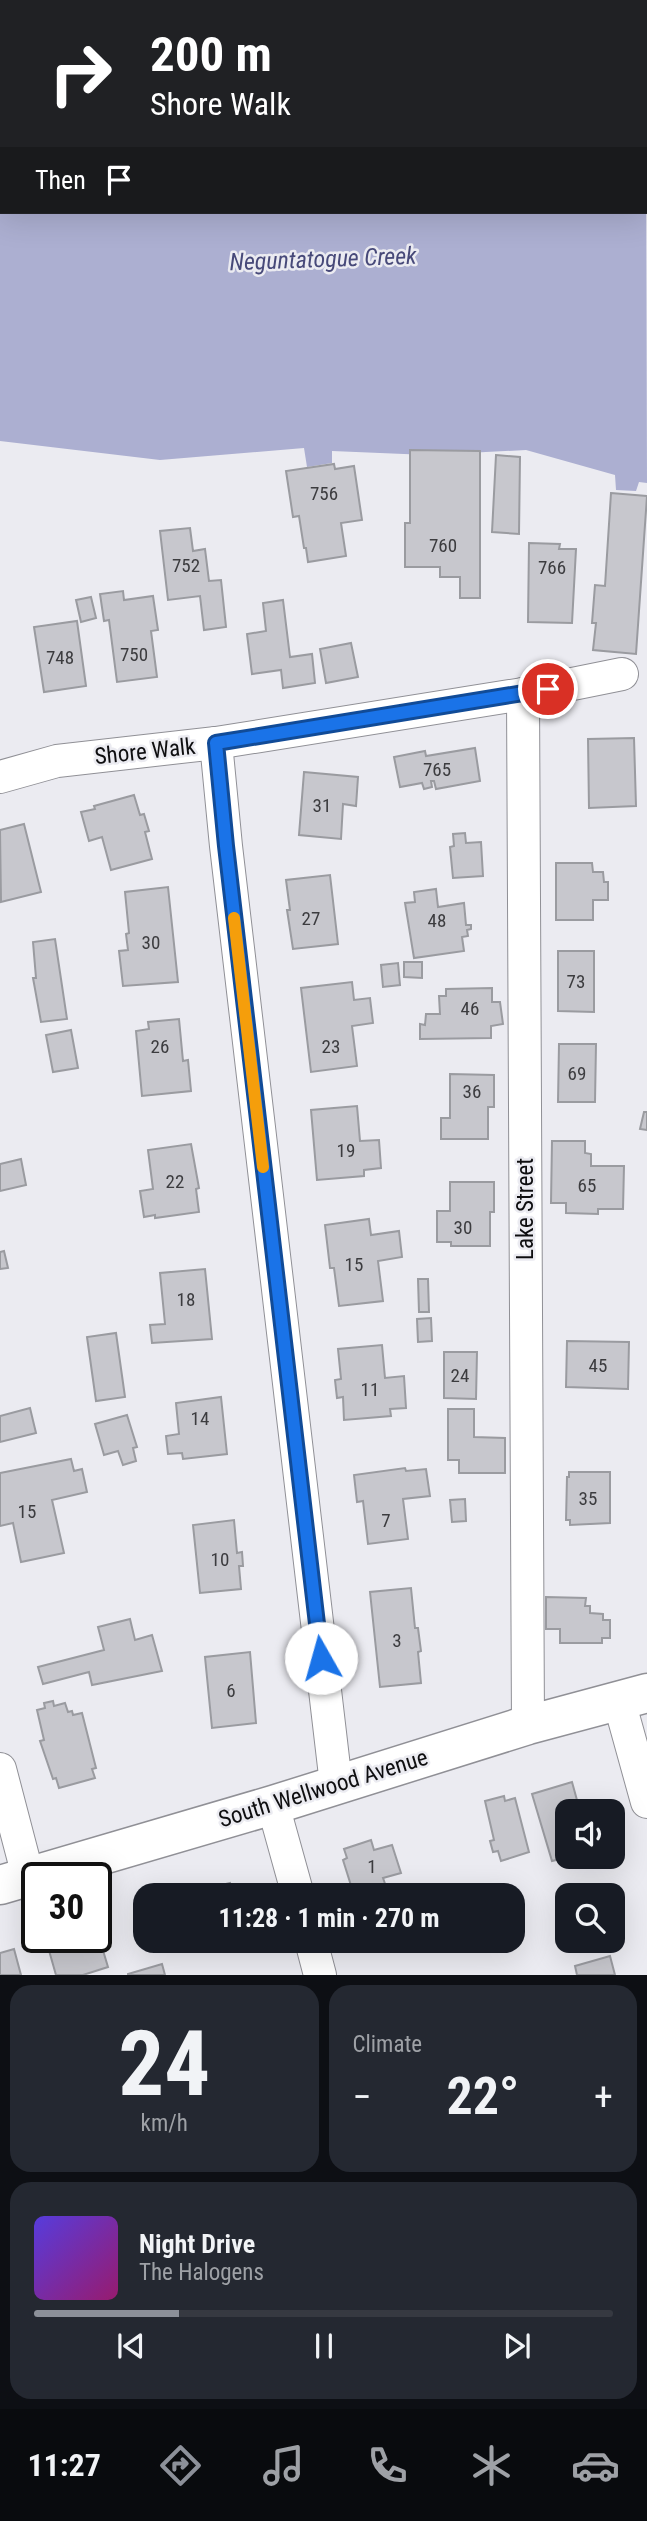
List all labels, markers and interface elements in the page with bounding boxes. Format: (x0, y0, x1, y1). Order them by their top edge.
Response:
text: 200 m (150, 26, 272, 83)
icon: right (35, 28, 126, 119)
text: Shore Walk (150, 85, 291, 123)
icon: arrive (100, 161, 138, 199)
text: Then (35, 165, 86, 195)
water label: Neguntatogue Creek (229, 242, 418, 276)
house number: 756 (310, 482, 338, 505)
house number: 760 (429, 534, 457, 557)
house number: 752 (172, 554, 200, 577)
house number: 766 (538, 556, 566, 579)
house number: 750 (120, 643, 148, 666)
house number: 748 (46, 646, 74, 669)
pin (518, 659, 578, 719)
icon: arrive (529, 670, 567, 708)
street label: Shore Walk (93, 733, 197, 770)
house number: 765 (423, 758, 451, 781)
house number: 31 (313, 794, 331, 817)
house number: 27 (302, 907, 320, 930)
house number: 48 (428, 909, 446, 932)
house number: 30 (142, 931, 160, 954)
house number: 73 (567, 970, 585, 993)
house number: 46 (461, 997, 479, 1020)
house number: 26 (151, 1035, 169, 1058)
house number: 23 (322, 1035, 340, 1058)
house number: 69 (568, 1062, 586, 1085)
house number: 36 (463, 1080, 481, 1103)
house number: 19 (337, 1139, 355, 1162)
street label: Lake Street (512, 1158, 539, 1260)
house number: 22 (166, 1170, 184, 1193)
house number: 65 (578, 1174, 596, 1197)
house number: 30 (454, 1216, 472, 1239)
house number: 15 (345, 1253, 363, 1276)
house number: 18 (177, 1288, 195, 1311)
house number: 45 (589, 1354, 607, 1377)
house number: 24 (451, 1364, 469, 1387)
house number: 11 (361, 1378, 379, 1401)
house number: 14 (191, 1407, 209, 1430)
house number: 35 (579, 1487, 597, 1510)
house number: 15 (18, 1500, 36, 1523)
house number: 7 (381, 1509, 391, 1532)
house number: 10 (211, 1548, 229, 1571)
position arrow (284, 1621, 358, 1695)
house number: 3 (392, 1629, 402, 1652)
house number: 6 (226, 1679, 236, 1702)
street label: South Wellwood Avenue (215, 1744, 431, 1833)
map controls (555, 1799, 625, 1953)
button: sound (555, 1799, 625, 1869)
house number: 1 (367, 1855, 377, 1878)
speed limit sign: 30 (21, 1862, 112, 1953)
button: search (555, 1883, 625, 1953)
text: 11:28 · 1 min · 270 m (219, 1903, 439, 1933)
text: 24 (118, 2011, 210, 2117)
text: Climate (353, 2031, 422, 2058)
text: 22° (446, 2066, 519, 2127)
text: − (353, 2075, 372, 2119)
text: + (594, 2075, 613, 2119)
text: km/h (141, 2110, 188, 2137)
text: Night Drive (139, 2229, 255, 2259)
text: The Halogens (139, 2259, 264, 2286)
icon: previous (112, 2327, 150, 2365)
icon: pause (305, 2327, 343, 2365)
icon: next (498, 2327, 536, 2365)
icon: directions (156, 2441, 205, 2490)
icon: music (259, 2441, 308, 2490)
icon: phone (363, 2441, 412, 2490)
icon: climate (467, 2441, 516, 2490)
icon: car (571, 2441, 620, 2490)
text: 11:27 (27, 2446, 101, 2484)

